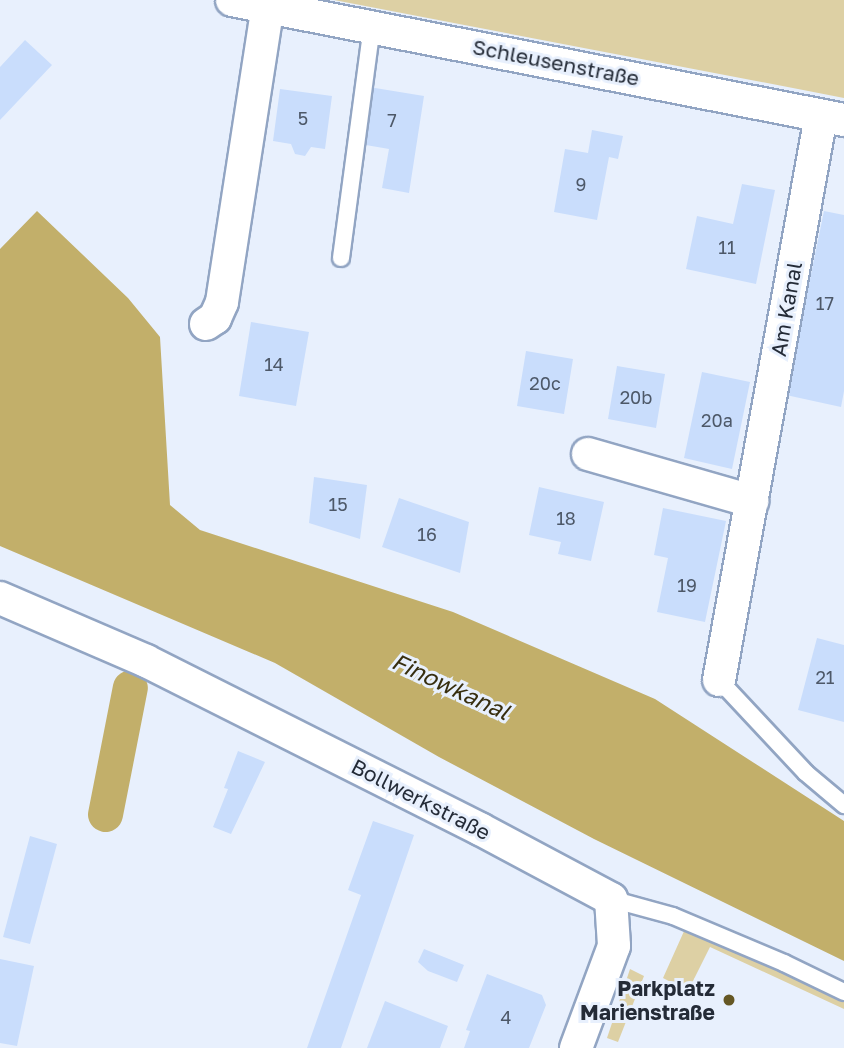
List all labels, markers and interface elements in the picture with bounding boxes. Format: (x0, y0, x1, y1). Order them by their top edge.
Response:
street label: Schleusenstraße (471, 33, 641, 91)
house number: 5 (298, 107, 308, 129)
house number: 7 (387, 109, 397, 131)
house number: 9 (576, 173, 586, 195)
house number: 11 (718, 236, 736, 258)
street label: Am Kanal (765, 260, 807, 358)
house number: 17 (816, 292, 834, 314)
house number: 14 (264, 353, 284, 375)
house number: 20c (529, 372, 561, 394)
house number: 20b (620, 386, 652, 408)
house number: 20a (701, 409, 733, 431)
house number: 15 (328, 493, 348, 515)
house number: 18 (556, 507, 576, 529)
house number: 16 (417, 523, 437, 545)
house number: 19 (677, 574, 697, 596)
water label: Finowkanal (388, 647, 514, 725)
house number: 21 (815, 666, 835, 688)
street label: Bollwerkstraße (347, 753, 495, 845)
place label: Parkplatz Marienstraße (580, 975, 715, 1025)
marker: Parkplatz Marienstraße (721, 992, 737, 1008)
house number: 4 (501, 1006, 511, 1028)

